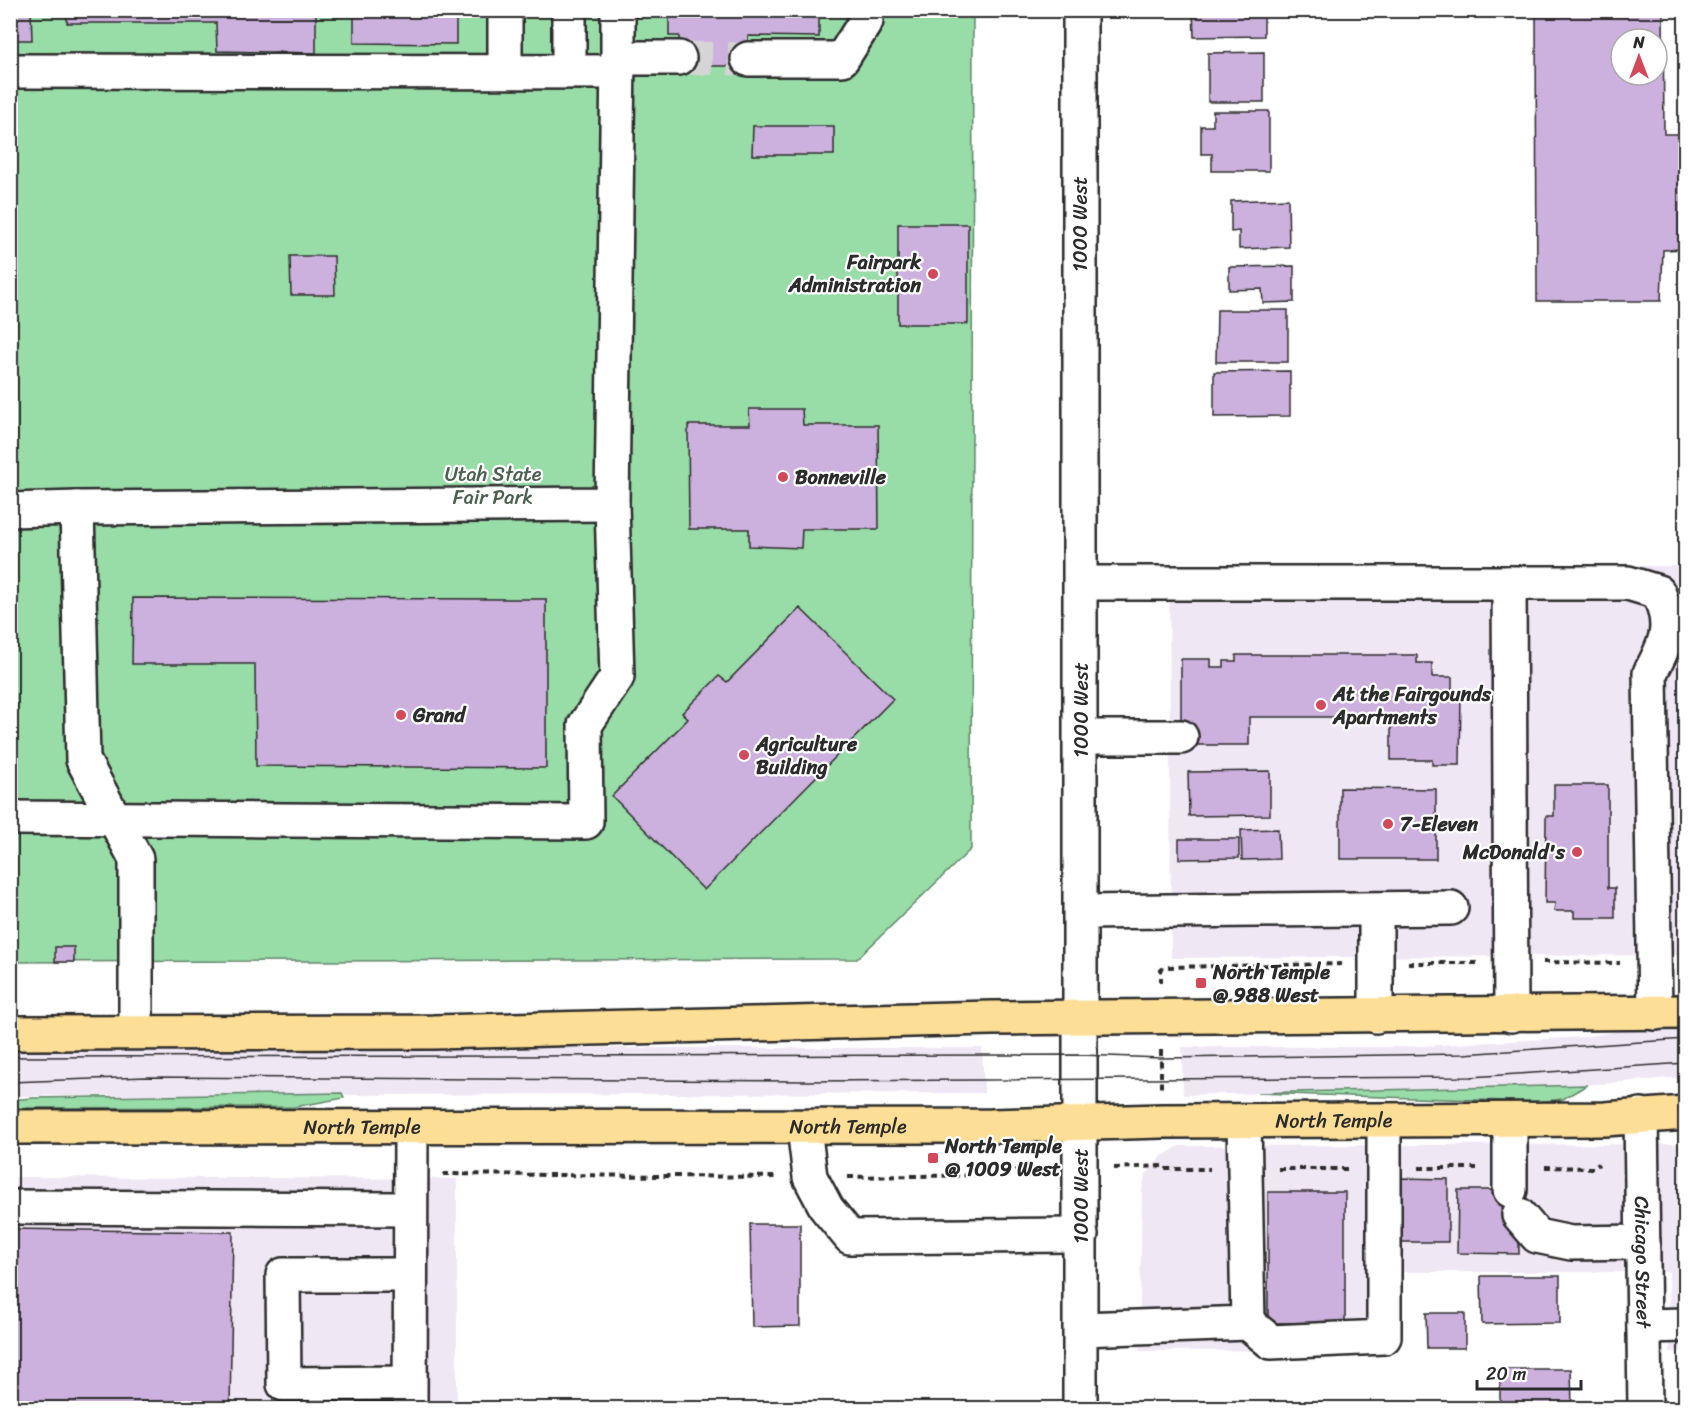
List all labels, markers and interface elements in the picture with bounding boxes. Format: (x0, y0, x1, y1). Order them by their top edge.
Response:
north arrow (1609, 27, 1669, 87)
text: N (1632, 28, 1645, 57)
street label: 1000 West (1063, 176, 1098, 272)
place label: Fairpark Administration (788, 245, 922, 303)
marker: Fairpark Administration (926, 267, 940, 281)
park label: Utah State Fair Park (445, 457, 542, 515)
place label: Bonneville (795, 460, 887, 495)
marker: Bonneville (776, 470, 790, 484)
street label: 1000 West (1064, 662, 1099, 758)
place label: At the Fairgounds Apartments (1332, 677, 1492, 735)
place label: Grand (412, 698, 467, 733)
marker: At the Fairgounds Apartments (1314, 698, 1328, 712)
marker: Grand (394, 708, 408, 722)
place label: Agriculture Building (755, 727, 858, 785)
marker: Agriculture Building (737, 748, 751, 762)
place label: 7-Eleven (1400, 807, 1478, 842)
marker: 7-Eleven (1381, 817, 1395, 831)
place label: McDonald's (1462, 835, 1566, 870)
marker: McDonald's (1570, 845, 1584, 859)
place label: North Temple @ 988 West (1212, 955, 1330, 1013)
marker: North Temple @ 988 West (1194, 976, 1208, 990)
street label: North Temple (1275, 1103, 1393, 1138)
street label: North Temple (789, 1109, 907, 1144)
street label: North Temple (303, 1110, 421, 1145)
place label: North Temple @ 1009 West (944, 1129, 1062, 1187)
street label: 1000 West (1064, 1148, 1099, 1244)
marker: North Temple @ 1009 West (926, 1151, 940, 1165)
street label: Chicago Street (1624, 1196, 1661, 1329)
scale bar (1477, 1353, 1580, 1391)
text: 20 m (1486, 1358, 1526, 1390)

